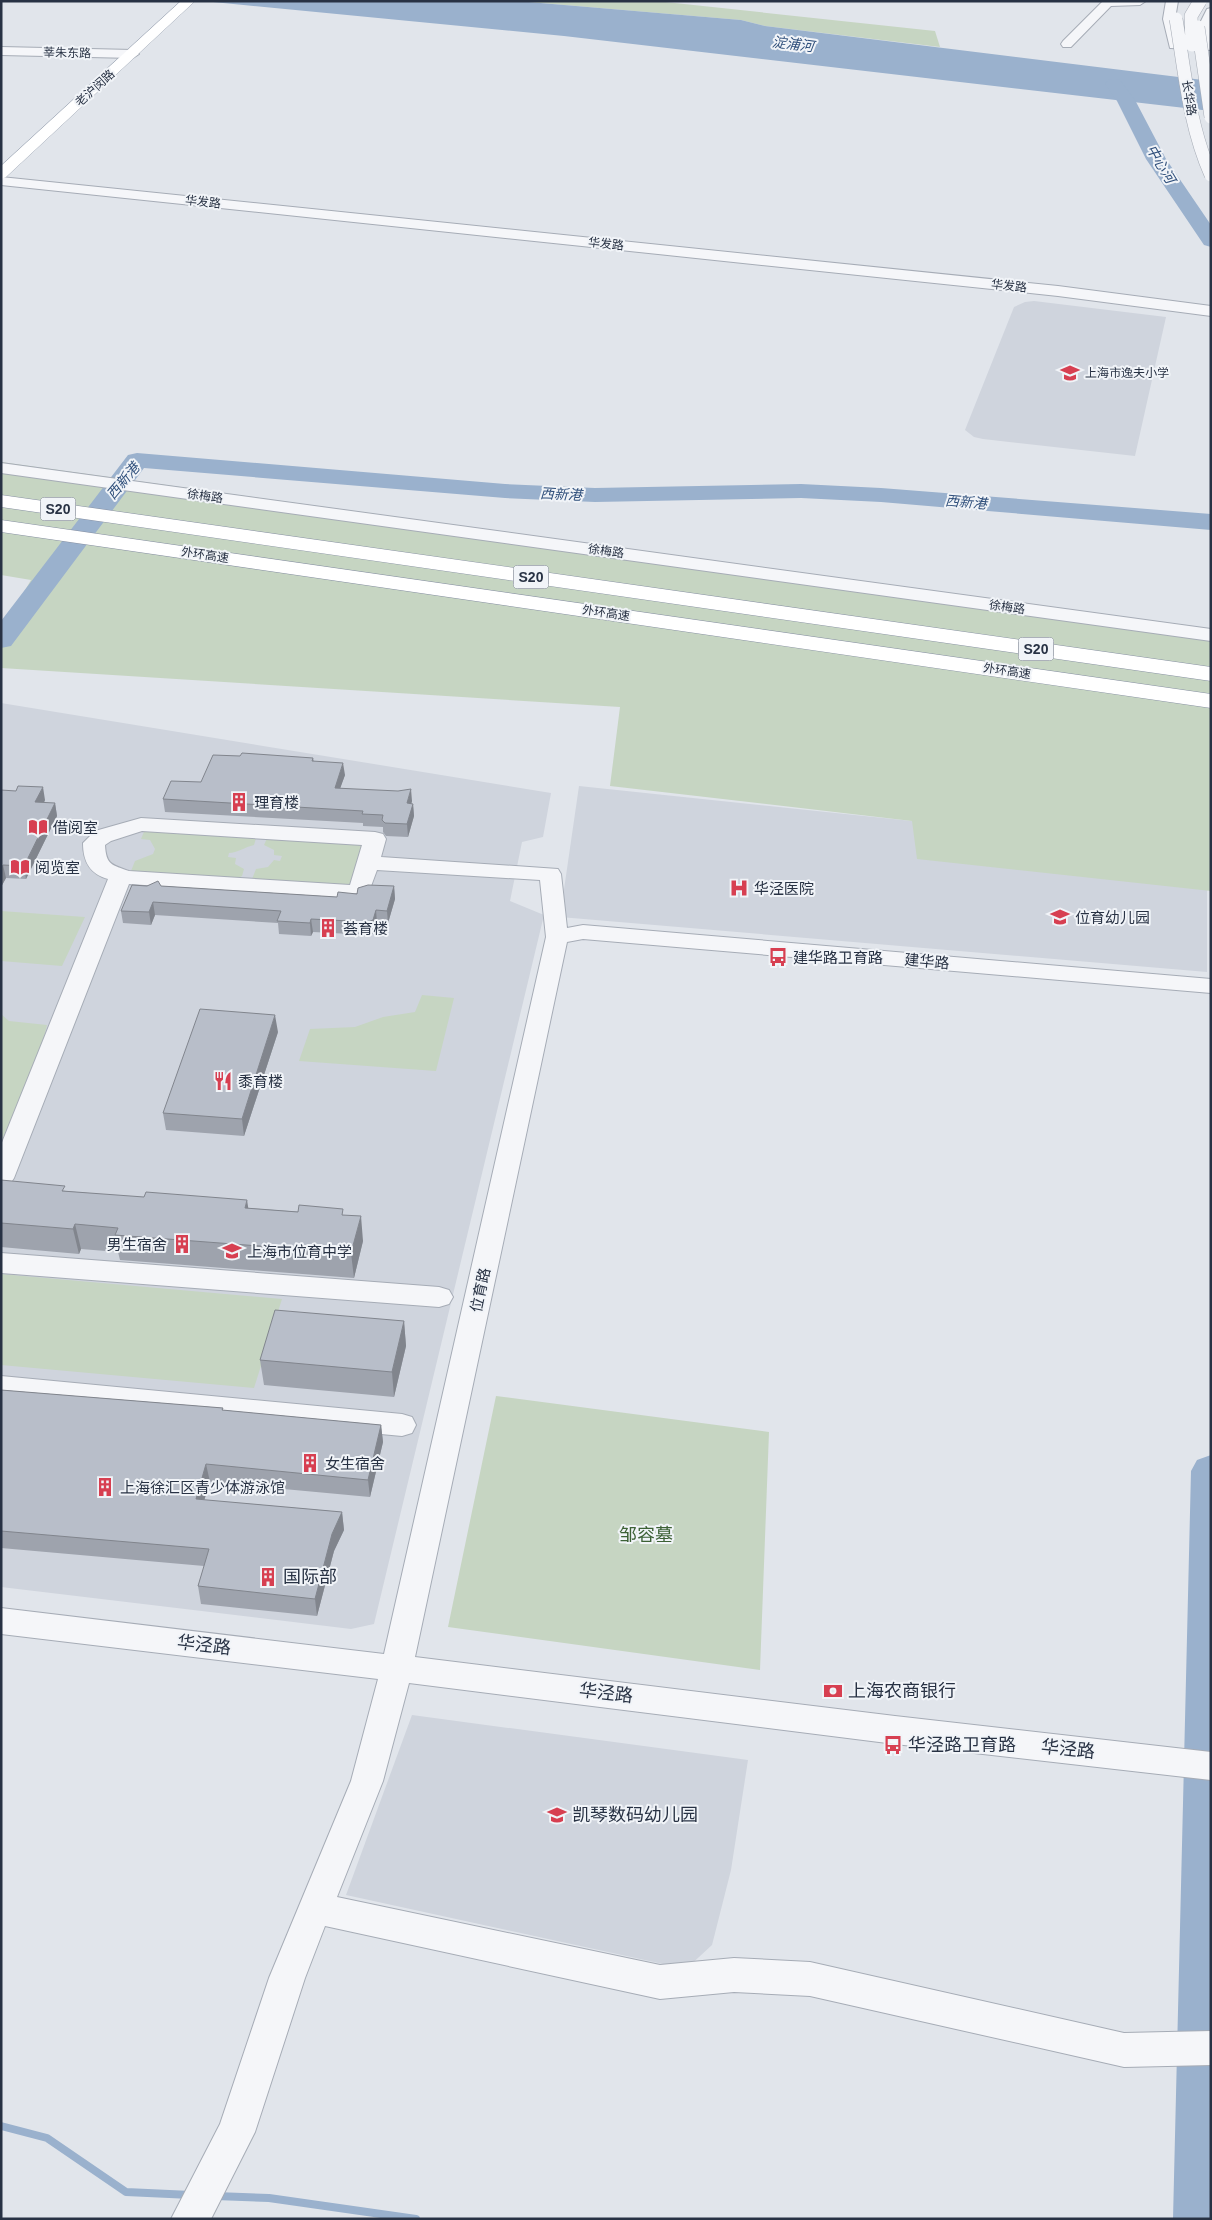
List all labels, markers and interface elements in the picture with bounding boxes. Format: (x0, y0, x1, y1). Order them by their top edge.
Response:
water label: 淀浦河 (771, 34, 818, 55)
street label: 莘朱东路 (43, 46, 91, 60)
street label: 老沪闵路 (72, 67, 118, 109)
street label: 长华路 (1179, 79, 1199, 117)
water label: 中心河 (1143, 142, 1180, 189)
street label: 华发路 (184, 193, 222, 211)
street label: 华发路 (587, 235, 625, 253)
street label: 华发路 (990, 277, 1028, 295)
school or university icon: 上海市逸夫小学 (1059, 362, 1081, 384)
place label: 上海市逸夫小学 (1085, 366, 1169, 380)
water label: 西新港 (103, 458, 144, 502)
water label: 西新港 (540, 485, 584, 503)
street label: 徐梅路 (186, 487, 224, 505)
water label: 西新港 (944, 492, 990, 512)
road number: S20 (40, 498, 76, 520)
street label: 徐梅路 (587, 542, 625, 560)
street label: 外环高速 (180, 545, 230, 565)
road number: S20 (514, 566, 548, 588)
street label: 徐梅路 (988, 598, 1026, 616)
street label: 外环高速 (581, 603, 631, 623)
road number: S20 (1018, 638, 1054, 661)
street label: 外环高速 (982, 661, 1032, 681)
building icon: 理育楼 (228, 791, 250, 813)
place label: 理育楼 (254, 794, 299, 811)
library icon: 借阅室 (27, 816, 49, 838)
place label: 借阅室 (53, 819, 98, 836)
library icon: 阅览室 (9, 856, 31, 878)
place label: 阅览室 (35, 859, 80, 876)
hospital icon: 华泾医院 (728, 877, 750, 899)
place label: 华泾医院 (754, 880, 814, 897)
school or university icon: 位育幼儿园 (1049, 906, 1071, 928)
place label: 位育幼儿园 (1075, 909, 1150, 926)
building icon: 荟育楼 (317, 917, 339, 939)
place label: 荟育楼 (343, 920, 388, 937)
bus stop icon: 建华路卫育路 (767, 946, 789, 968)
place label: 建华路卫育路 (793, 949, 883, 966)
street label: 建华路 (904, 951, 950, 971)
restaurant icon: 黍育楼 (212, 1070, 234, 1092)
place label: 黍育楼 (238, 1073, 283, 1090)
building icon: 男生宿舍 (171, 1233, 193, 1255)
place label: 男生宿舍 (107, 1236, 167, 1253)
school or university icon: 上海市位育中学 (221, 1240, 243, 1262)
place label: 上海市位育中学 (247, 1243, 352, 1260)
street label: 位育路 (467, 1266, 493, 1314)
building icon: 女生宿舍 (299, 1452, 321, 1474)
place label: 女生宿舍 (325, 1455, 385, 1472)
building icon: 上海徐汇区青少体游泳馆 (94, 1476, 116, 1498)
place label: 上海徐汇区青少体游泳馆 (120, 1479, 285, 1496)
park label: 邹容墓 (619, 1525, 673, 1545)
building icon: 国际部 (257, 1566, 279, 1588)
place label: 国际部 (283, 1567, 337, 1587)
street label: 华泾路 (176, 1632, 232, 1658)
street label: 华泾路 (578, 1680, 634, 1706)
bank icon: 上海农商银行 (822, 1680, 844, 1702)
place label: 上海农商银行 (848, 1681, 956, 1701)
bus stop icon: 华泾路卫育路 (882, 1734, 904, 1756)
place label: 华泾路卫育路 (908, 1735, 1016, 1755)
street label: 华泾路 (1040, 1736, 1096, 1762)
school or university icon: 凯琴数码幼儿园 (546, 1804, 568, 1826)
place label: 凯琴数码幼儿园 (572, 1805, 698, 1825)

